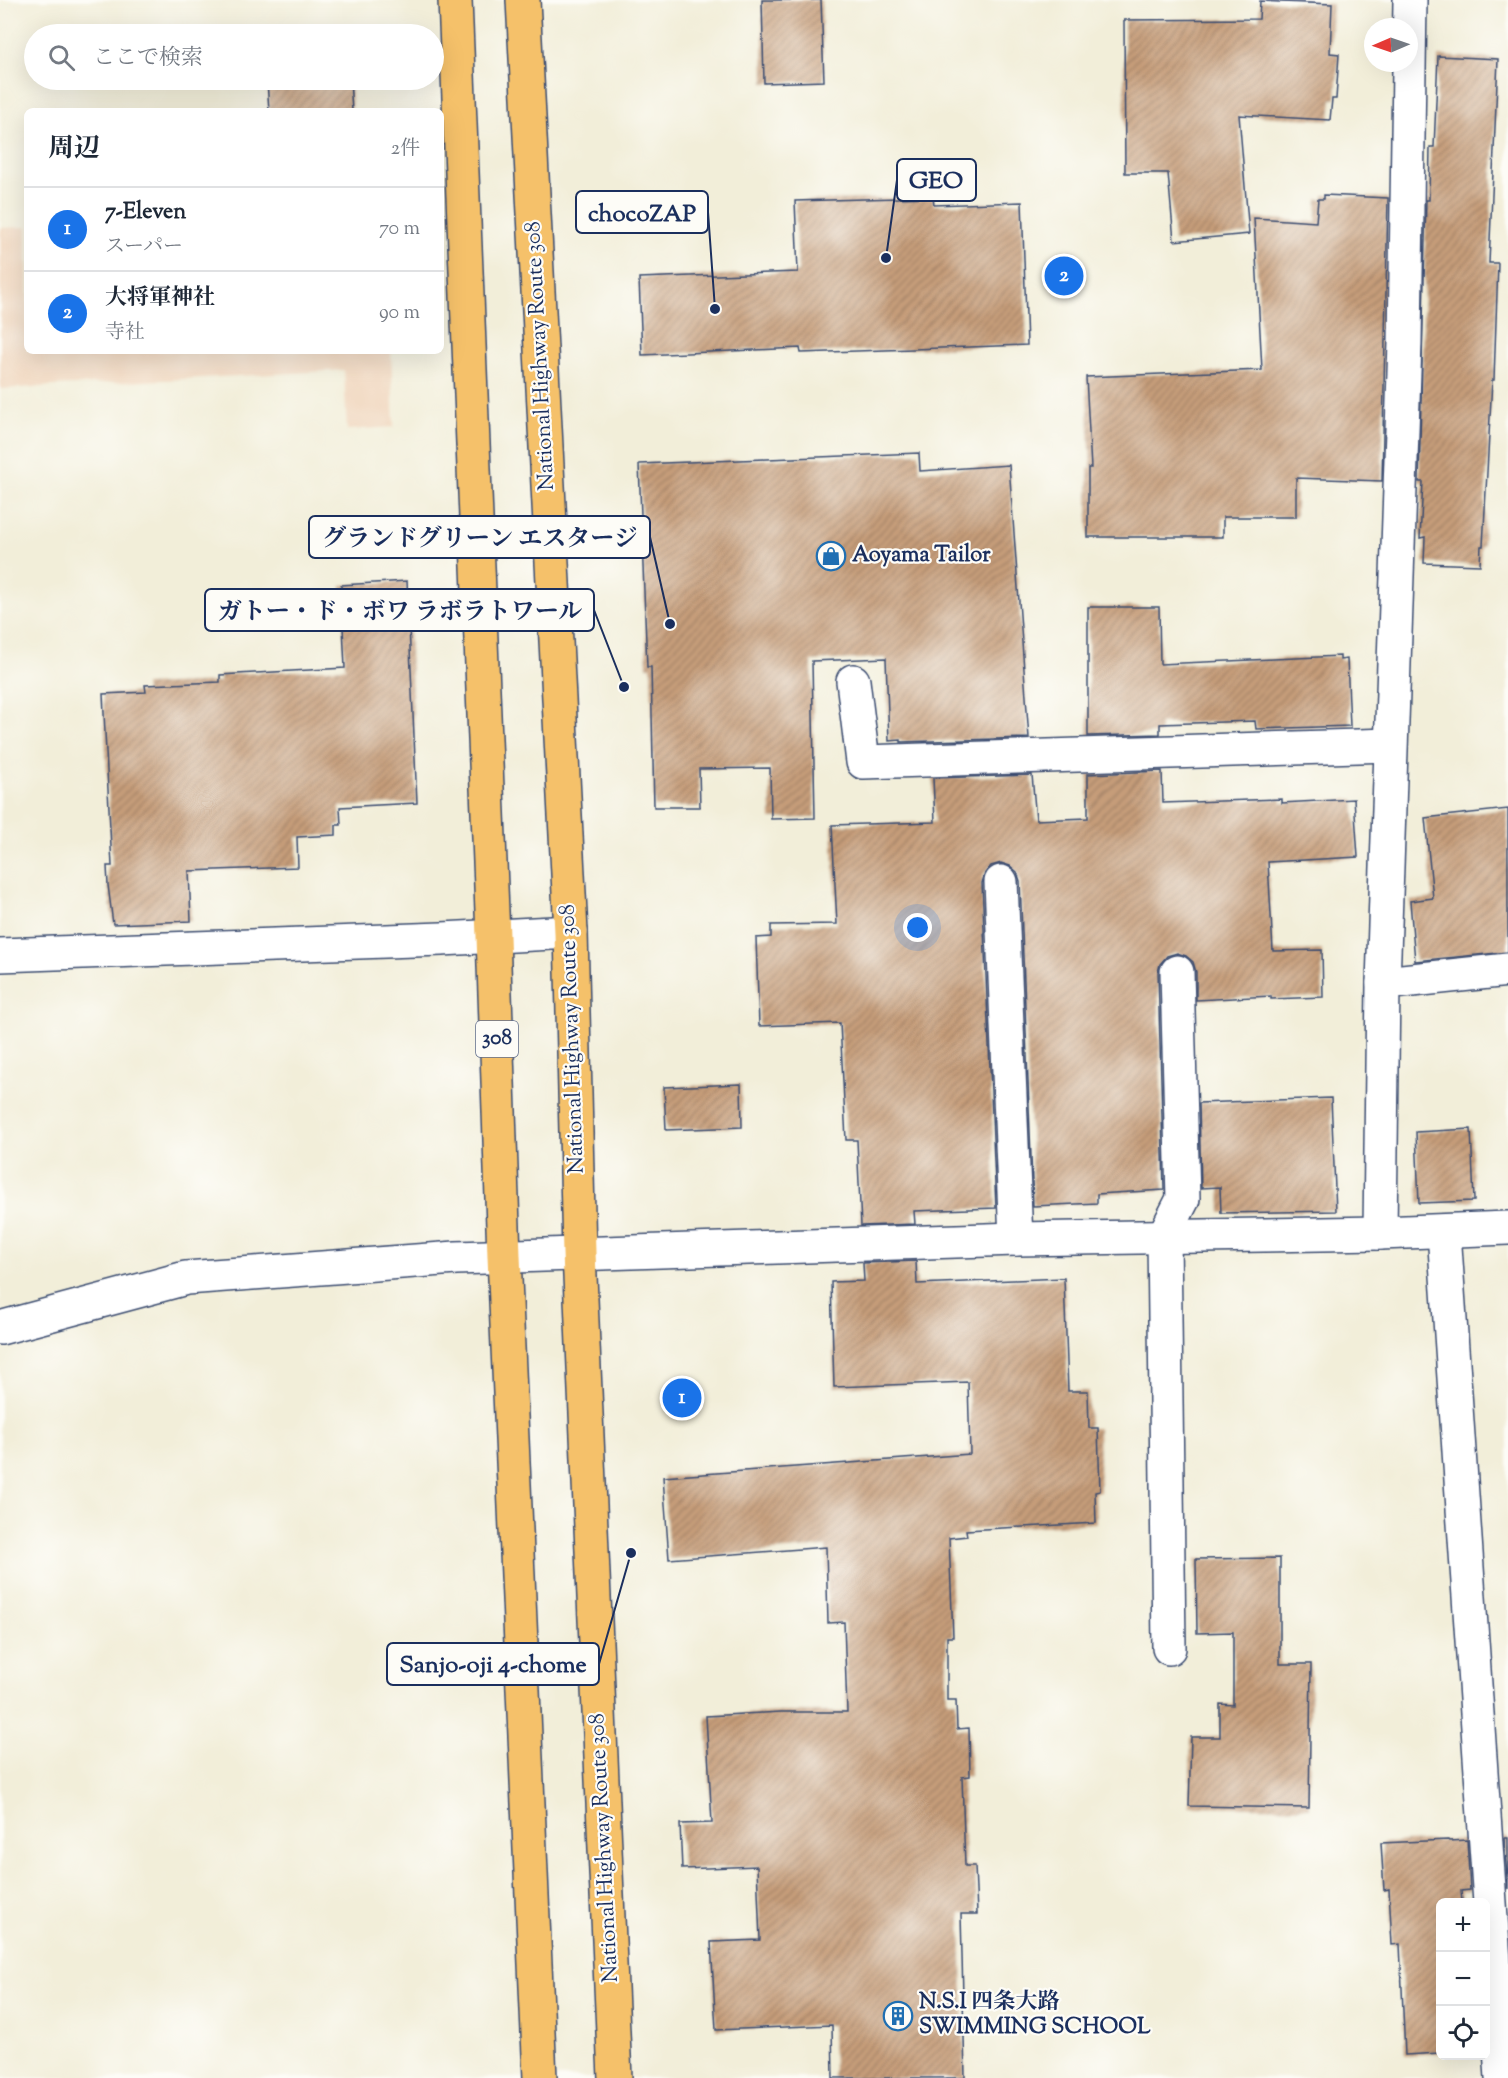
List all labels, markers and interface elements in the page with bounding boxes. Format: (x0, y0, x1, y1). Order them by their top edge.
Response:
north arrow (1364, 18, 1418, 72)
search box (24, 24, 444, 90)
icon: search (45, 41, 78, 74)
text: ここで検索 (93, 43, 203, 75)
text: 周辺 (48, 131, 100, 168)
text: 2件 (391, 135, 420, 164)
callout: GEO (897, 159, 976, 201)
text: GEO (909, 165, 963, 199)
callout: chocoZAP (576, 191, 708, 233)
text: 7-Eleven (105, 197, 186, 229)
text: chocoZAP (588, 198, 697, 232)
text: 1 (64, 215, 71, 244)
text: 70 m (379, 215, 420, 244)
street label: National Highway Route 308 (518, 221, 564, 491)
text: スーパー (105, 233, 183, 262)
pin: 2 (1044, 254, 1084, 298)
text: 大将軍神社 (105, 283, 215, 315)
text: 2 (63, 299, 72, 328)
text: 90 m (379, 299, 420, 328)
text: 寺社 (105, 319, 145, 348)
callout: グランドグリーン エスタージ (309, 516, 650, 558)
text: グランドグリーン エスタージ (322, 523, 638, 557)
shop icon: Aoyama Tailor (815, 540, 847, 572)
place label: Aoyama Tailor (852, 540, 991, 572)
callout: ガトー・ド・ボワ ラボラトワール (205, 589, 594, 631)
text: ガトー・ド・ボワ ラボラトワール (218, 596, 582, 630)
street label: National Highway Route 308 (552, 904, 594, 1174)
your location (903, 913, 932, 942)
road number: 308 (476, 1021, 518, 1057)
pin: 1 (662, 1376, 702, 1420)
callout: Sanjo-oji 4-chome (387, 1643, 599, 1685)
text: Sanjo-oji 4-chome (399, 1649, 587, 1683)
street label: National Highway Route 308 (582, 1713, 628, 1983)
map controls (1436, 1898, 1490, 2060)
button: + (1436, 1898, 1490, 1952)
button: − (1436, 1952, 1490, 2006)
place label: N.S.I 四条大路 SWIMMING SCHOOL (919, 1987, 1151, 2044)
building icon: N.S.I 四条大路 SWIMMING SCHOOL (882, 2000, 914, 2032)
button: locate (1436, 2006, 1490, 2060)

